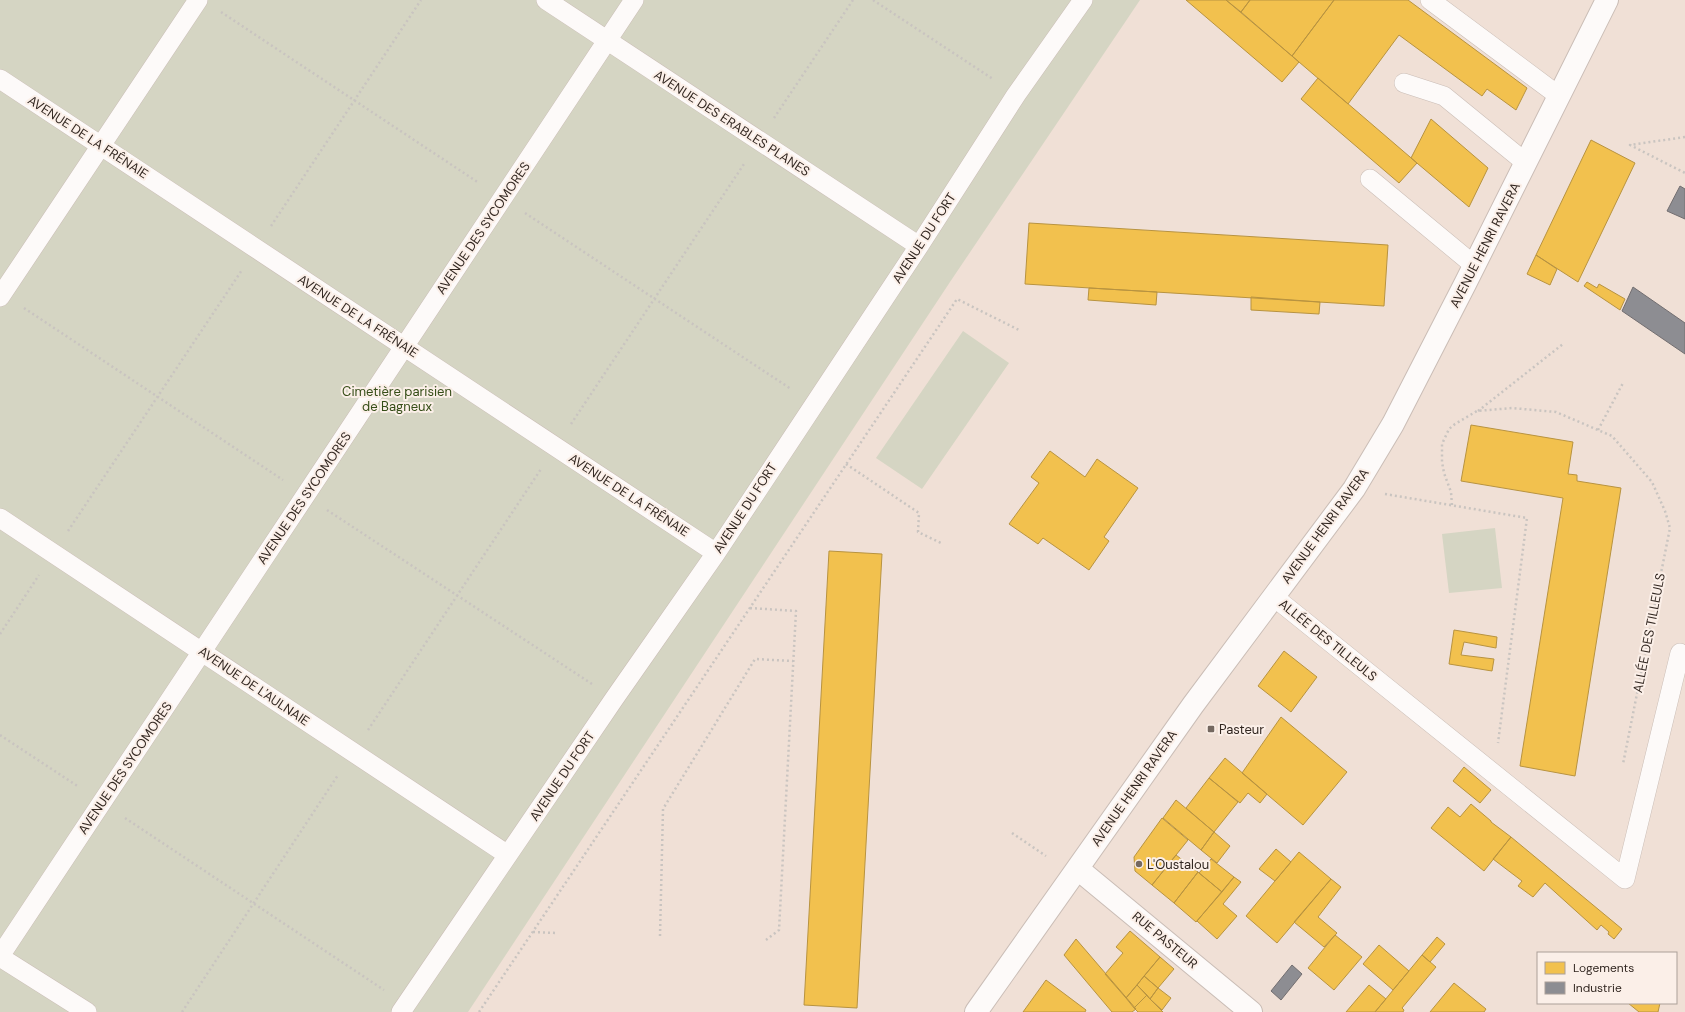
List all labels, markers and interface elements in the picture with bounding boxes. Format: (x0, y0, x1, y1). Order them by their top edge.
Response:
street label: AVENUE DES ERABLES PLANES (651, 66, 813, 180)
street label: AVENUE DE LA FRÊNAIE (24, 92, 152, 182)
street label: AVENUE DES SYCOMORES (432, 159, 534, 297)
street label: AVENUE HENRI RAVERA (1446, 179, 1524, 311)
street label: AVENUE DU FORT (888, 189, 960, 287)
street label: AVENUE DE LA FRÊNAIE (294, 271, 422, 361)
park label: Cimetière parisien de Bagneux (342, 383, 452, 415)
street label: AVENUE DES SYCOMORES (253, 429, 355, 567)
street label: AVENUE DE LA FRÊNAIE (565, 450, 693, 540)
street label: AVENUE DU FORT (709, 459, 781, 557)
street label: AVENUE HENRI RAVERA (1277, 465, 1373, 587)
street label: ALLÉE DES TILLEULS (1628, 571, 1669, 694)
street label: ALLÉE DES TILLEULS (1275, 594, 1381, 685)
street label: AVENUE DE L'AULNAIE (195, 642, 313, 730)
street label: AVENUE DES SYCOMORES (74, 699, 176, 837)
place label: Pasteur (1219, 721, 1264, 738)
marker: Pasteur (1206, 724, 1216, 734)
street label: AVENUE HENRI RAVERA (1087, 726, 1181, 850)
street label: AVENUE DU FORT (526, 728, 598, 824)
place label: L'Oustalou (1147, 856, 1209, 873)
marker: L'Oustalou (1134, 859, 1144, 869)
street label: RUE PASTEUR (1129, 908, 1201, 972)
legend (1537, 952, 1677, 1004)
text: Logements (1573, 960, 1634, 976)
text: Industrie (1573, 980, 1622, 996)

